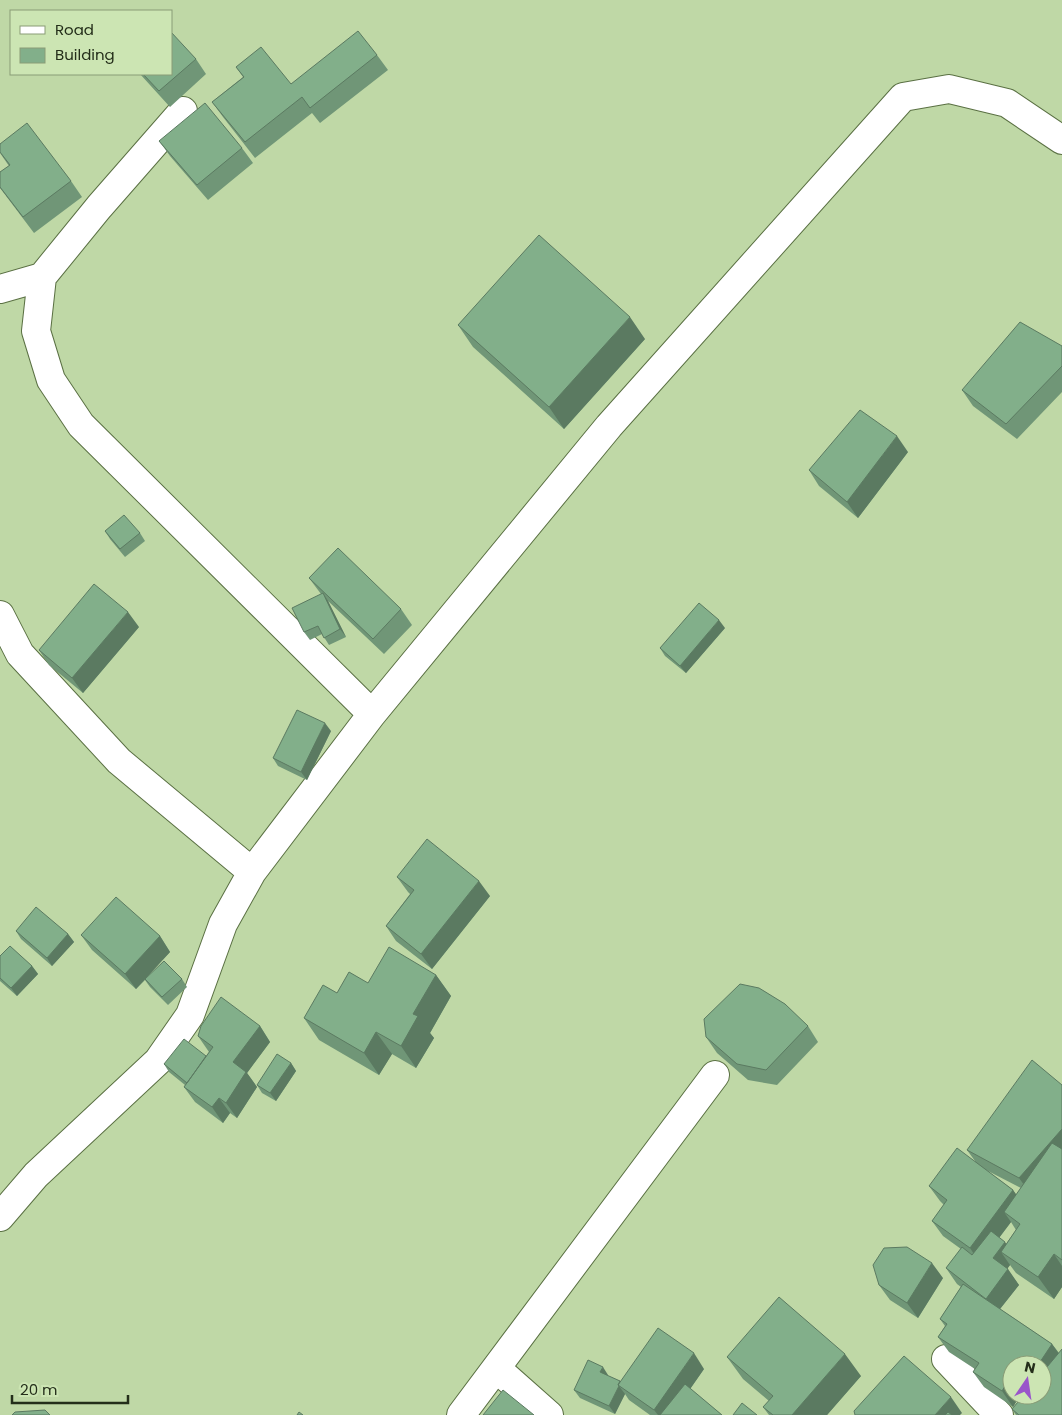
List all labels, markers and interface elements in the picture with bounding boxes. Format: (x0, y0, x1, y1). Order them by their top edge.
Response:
legend (10, 10, 172, 75)
text: Road (55, 19, 94, 40)
text: Building (55, 44, 115, 65)
north arrow (1002, 1355, 1052, 1405)
text: N (1023, 1356, 1037, 1378)
scale bar (12, 1372, 129, 1404)
text: 20 m (20, 1379, 58, 1400)

